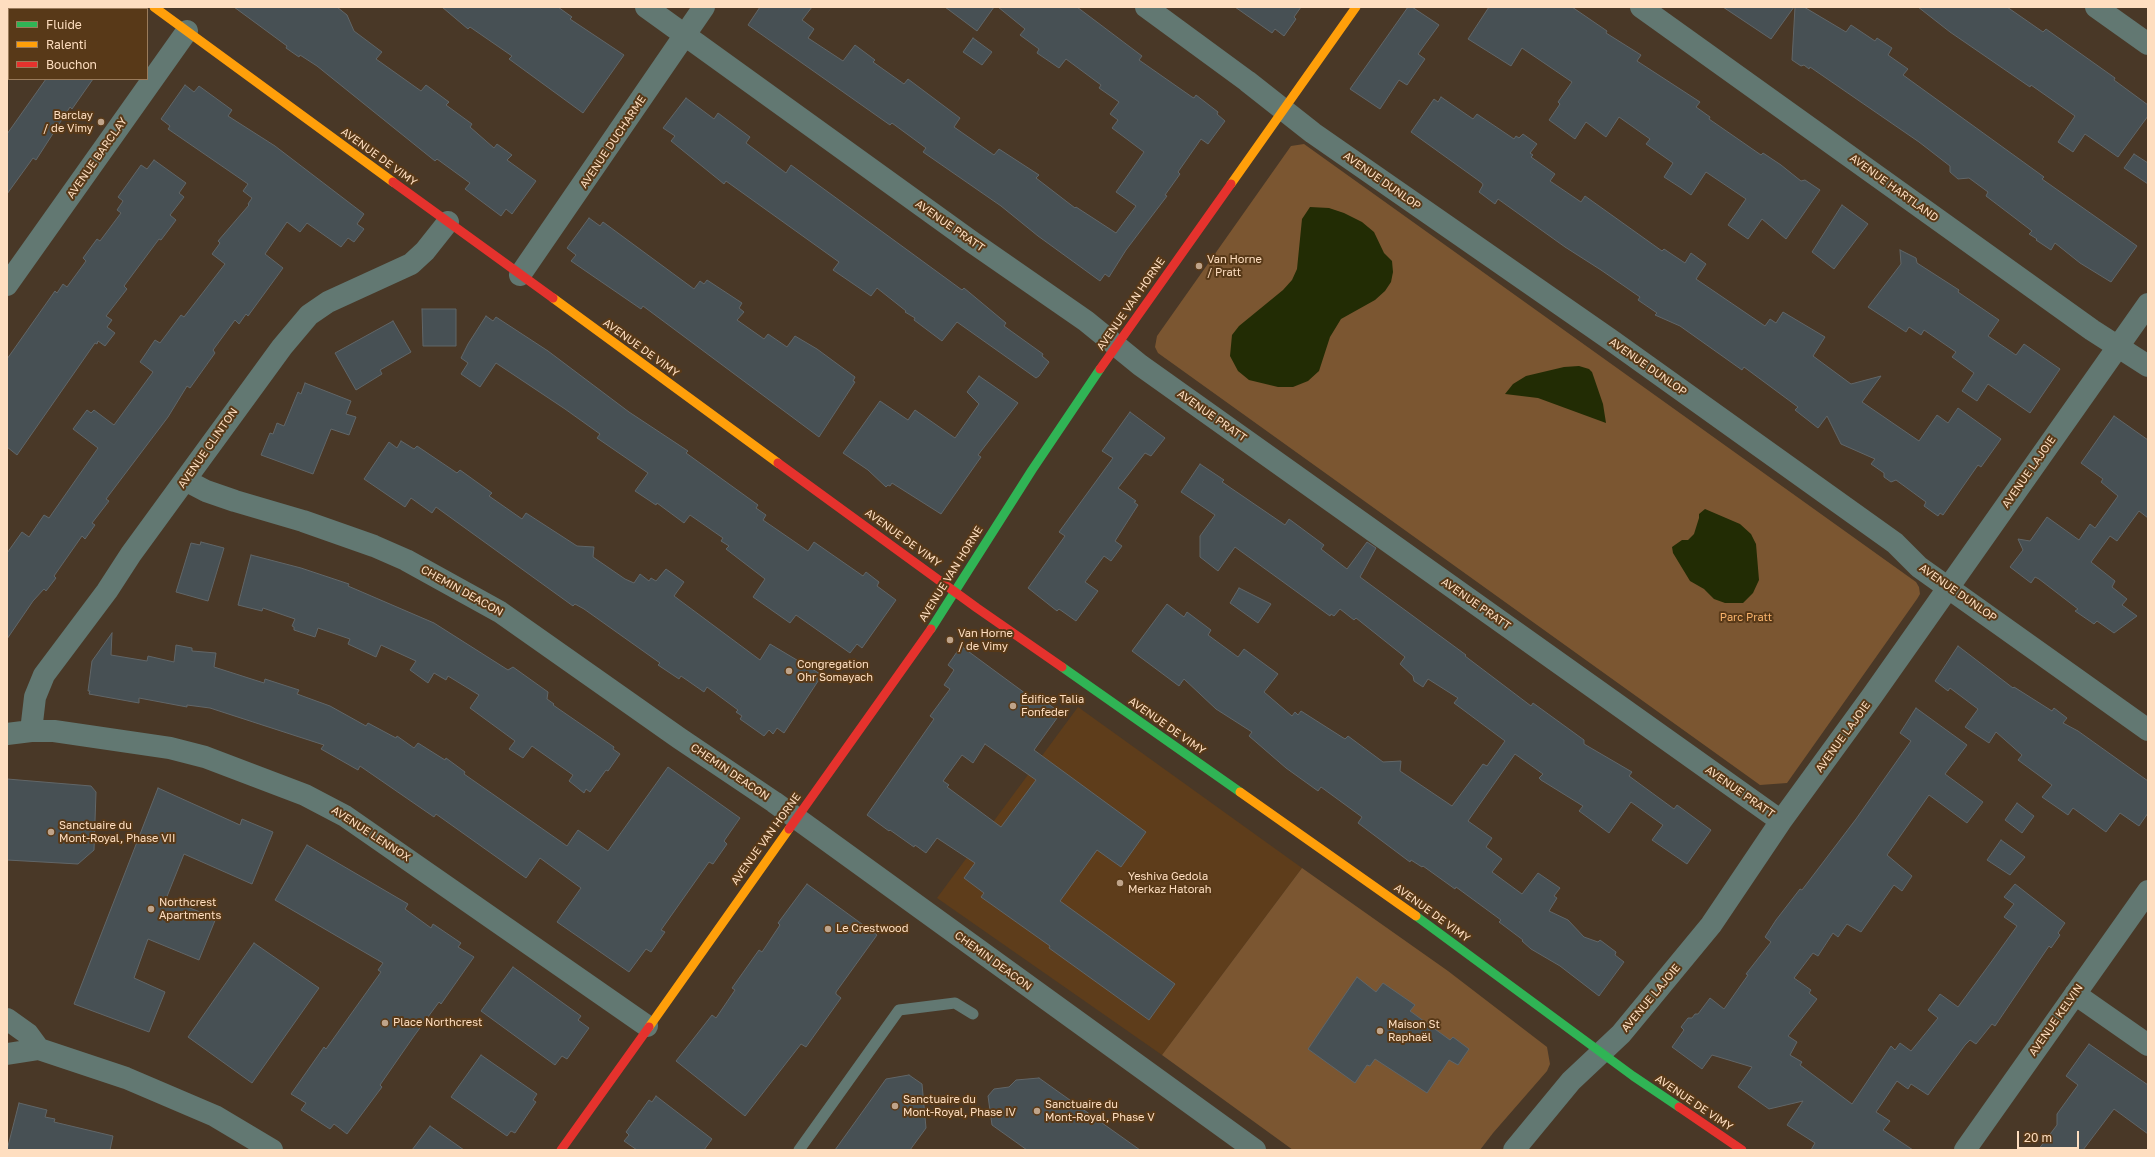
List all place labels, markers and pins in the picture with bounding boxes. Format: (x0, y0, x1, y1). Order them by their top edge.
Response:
place label: Barclay / de Vimy (43, 109, 93, 135)
marker: Barclay / de Vimy (96, 117, 106, 127)
place label: Van Horne / Pratt (1207, 253, 1262, 279)
marker: Van Horne / Pratt (1194, 261, 1204, 271)
place label: Van Horne / de Vimy (958, 627, 1013, 653)
marker: Van Horne / de Vimy (945, 635, 955, 645)
place label: Congregation Ohr Somayach (797, 658, 873, 684)
marker: Congregation Ohr Somayach (784, 666, 794, 676)
place label: Édifice Talia Fonfeder (1021, 693, 1084, 719)
marker: Édifice Talia Fonfeder (1008, 701, 1018, 711)
place label: Sanctuaire du Mont-Royal, Phase VII (59, 819, 175, 845)
marker: Sanctuaire du Mont-Royal, Phase VII (46, 827, 56, 837)
place label: Yeshiva Gedola Merkaz Hatorah (1128, 870, 1211, 896)
marker: Yeshiva Gedola Merkaz Hatorah (1115, 878, 1125, 888)
place label: Northcrest Apartments (159, 896, 221, 922)
marker: Northcrest Apartments (146, 904, 156, 914)
place label: Le Crestwood (836, 922, 908, 936)
marker: Le Crestwood (823, 924, 833, 934)
place label: Place Northcrest (393, 1016, 482, 1030)
marker: Place Northcrest (380, 1018, 390, 1028)
place label: Maison St Raphaël (1388, 1018, 1440, 1044)
marker: Maison St Raphaël (1375, 1026, 1385, 1036)
place label: Sanctuaire du Mont-Royal, Phase IV (903, 1093, 1016, 1119)
place label: Sanctuaire du Mont-Royal, Phase V (1045, 1098, 1155, 1124)
marker: Sanctuaire du Mont-Royal, Phase IV (890, 1101, 900, 1111)
marker: Sanctuaire du Mont-Royal, Phase V (1032, 1106, 1042, 1116)

